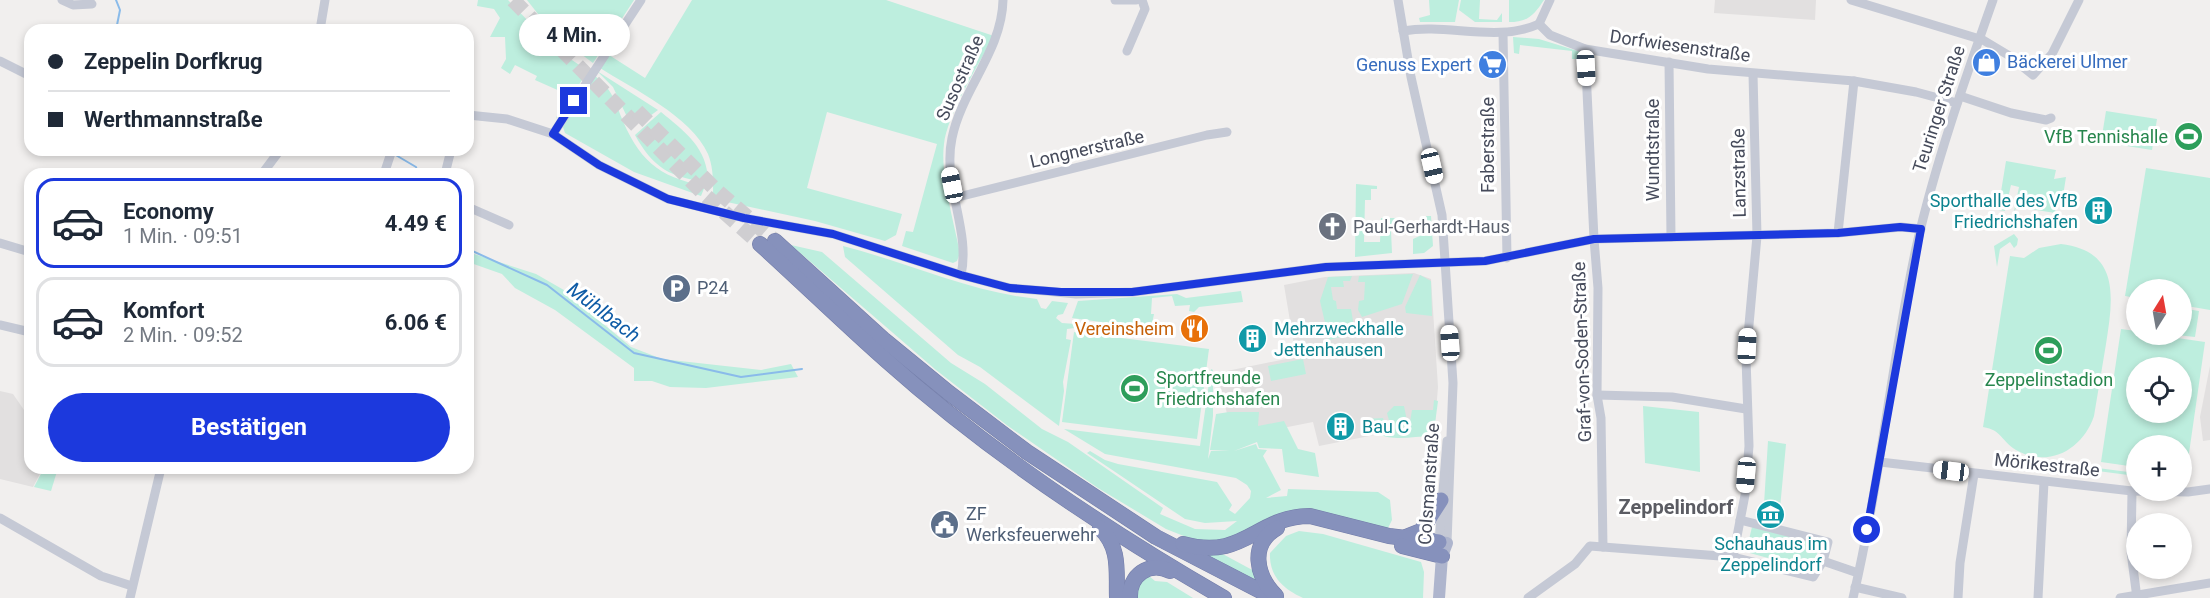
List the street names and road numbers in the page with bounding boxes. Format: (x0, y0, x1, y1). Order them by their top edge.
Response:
street label: Dorfwiesenstraße (1608, 25, 1752, 66)
street label: Susostraße (931, 32, 988, 124)
street label: Teuringer Straße (1908, 43, 1969, 175)
street label: Faberstraße (1477, 97, 1498, 193)
street label: Wundtstraße (1642, 99, 1663, 201)
street label: Longnerstraße (1028, 125, 1146, 172)
street label: Lanzstraße (1727, 128, 1750, 218)
street label: Graf-von-Soden-Straße (1568, 261, 1595, 443)
street label: Colsmanstraße (1414, 422, 1443, 546)
street label: Mörikestraße (1993, 449, 2101, 480)

